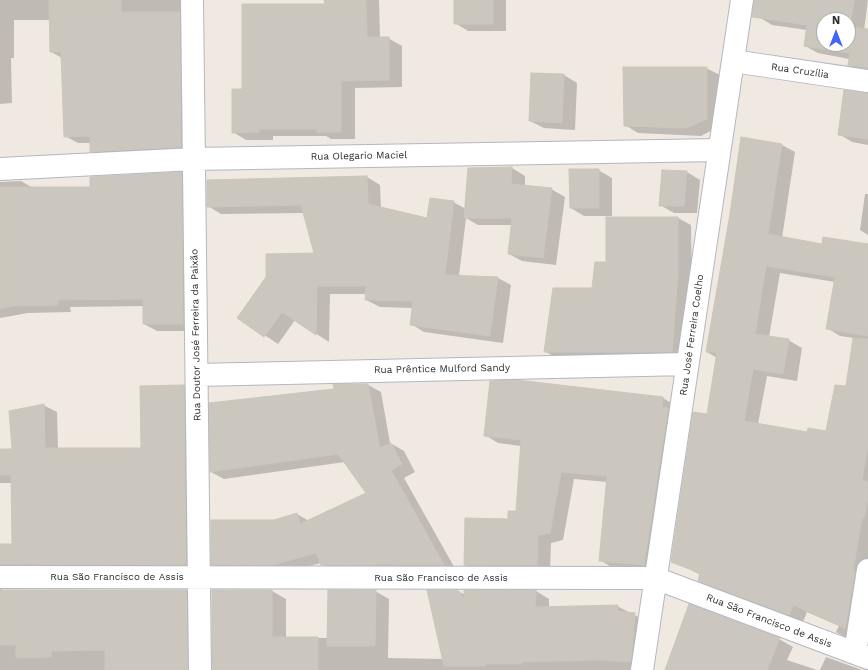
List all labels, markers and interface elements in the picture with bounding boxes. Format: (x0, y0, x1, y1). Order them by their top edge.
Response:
north arrow (816, 12, 856, 52)
text: N (832, 14, 840, 27)
street label: Rua Cruzília (770, 61, 830, 81)
street label: Rua Olegario Maciel (311, 149, 407, 163)
street label: Rua Doutor José Ferreira da Paixão (188, 249, 204, 421)
street label: Rua José Ferreira Coelho (678, 274, 706, 396)
street label: Rua Prêntice Mulford Sandy (374, 362, 510, 376)
street label: Rua São Francisco de Assis (50, 571, 184, 583)
street label: Rua São Francisco de Assis (374, 572, 508, 584)
street label: Rua São Francisco de Assis (704, 591, 834, 651)

